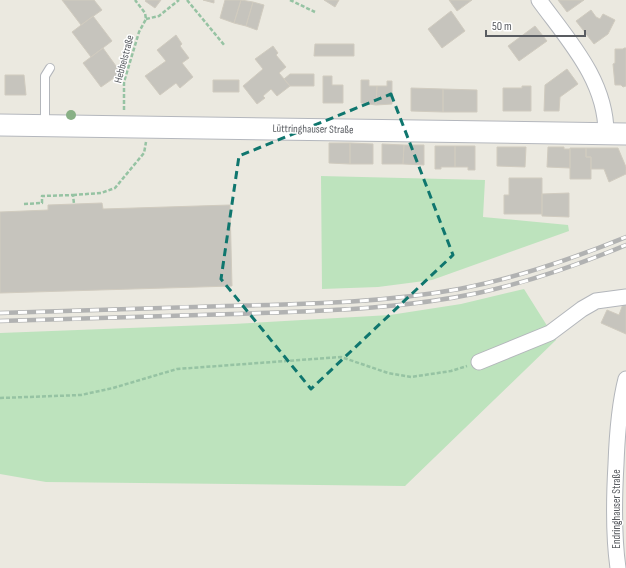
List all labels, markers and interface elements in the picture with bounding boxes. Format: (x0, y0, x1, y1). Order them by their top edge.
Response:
scale bar (486, 12, 585, 38)
text: 50 m (492, 19, 512, 34)
street label: Hebbelstraße (111, 34, 137, 84)
street label: Lüttringhauser Straße (272, 122, 354, 136)
street label: Endringhauser Straße (610, 469, 623, 549)

